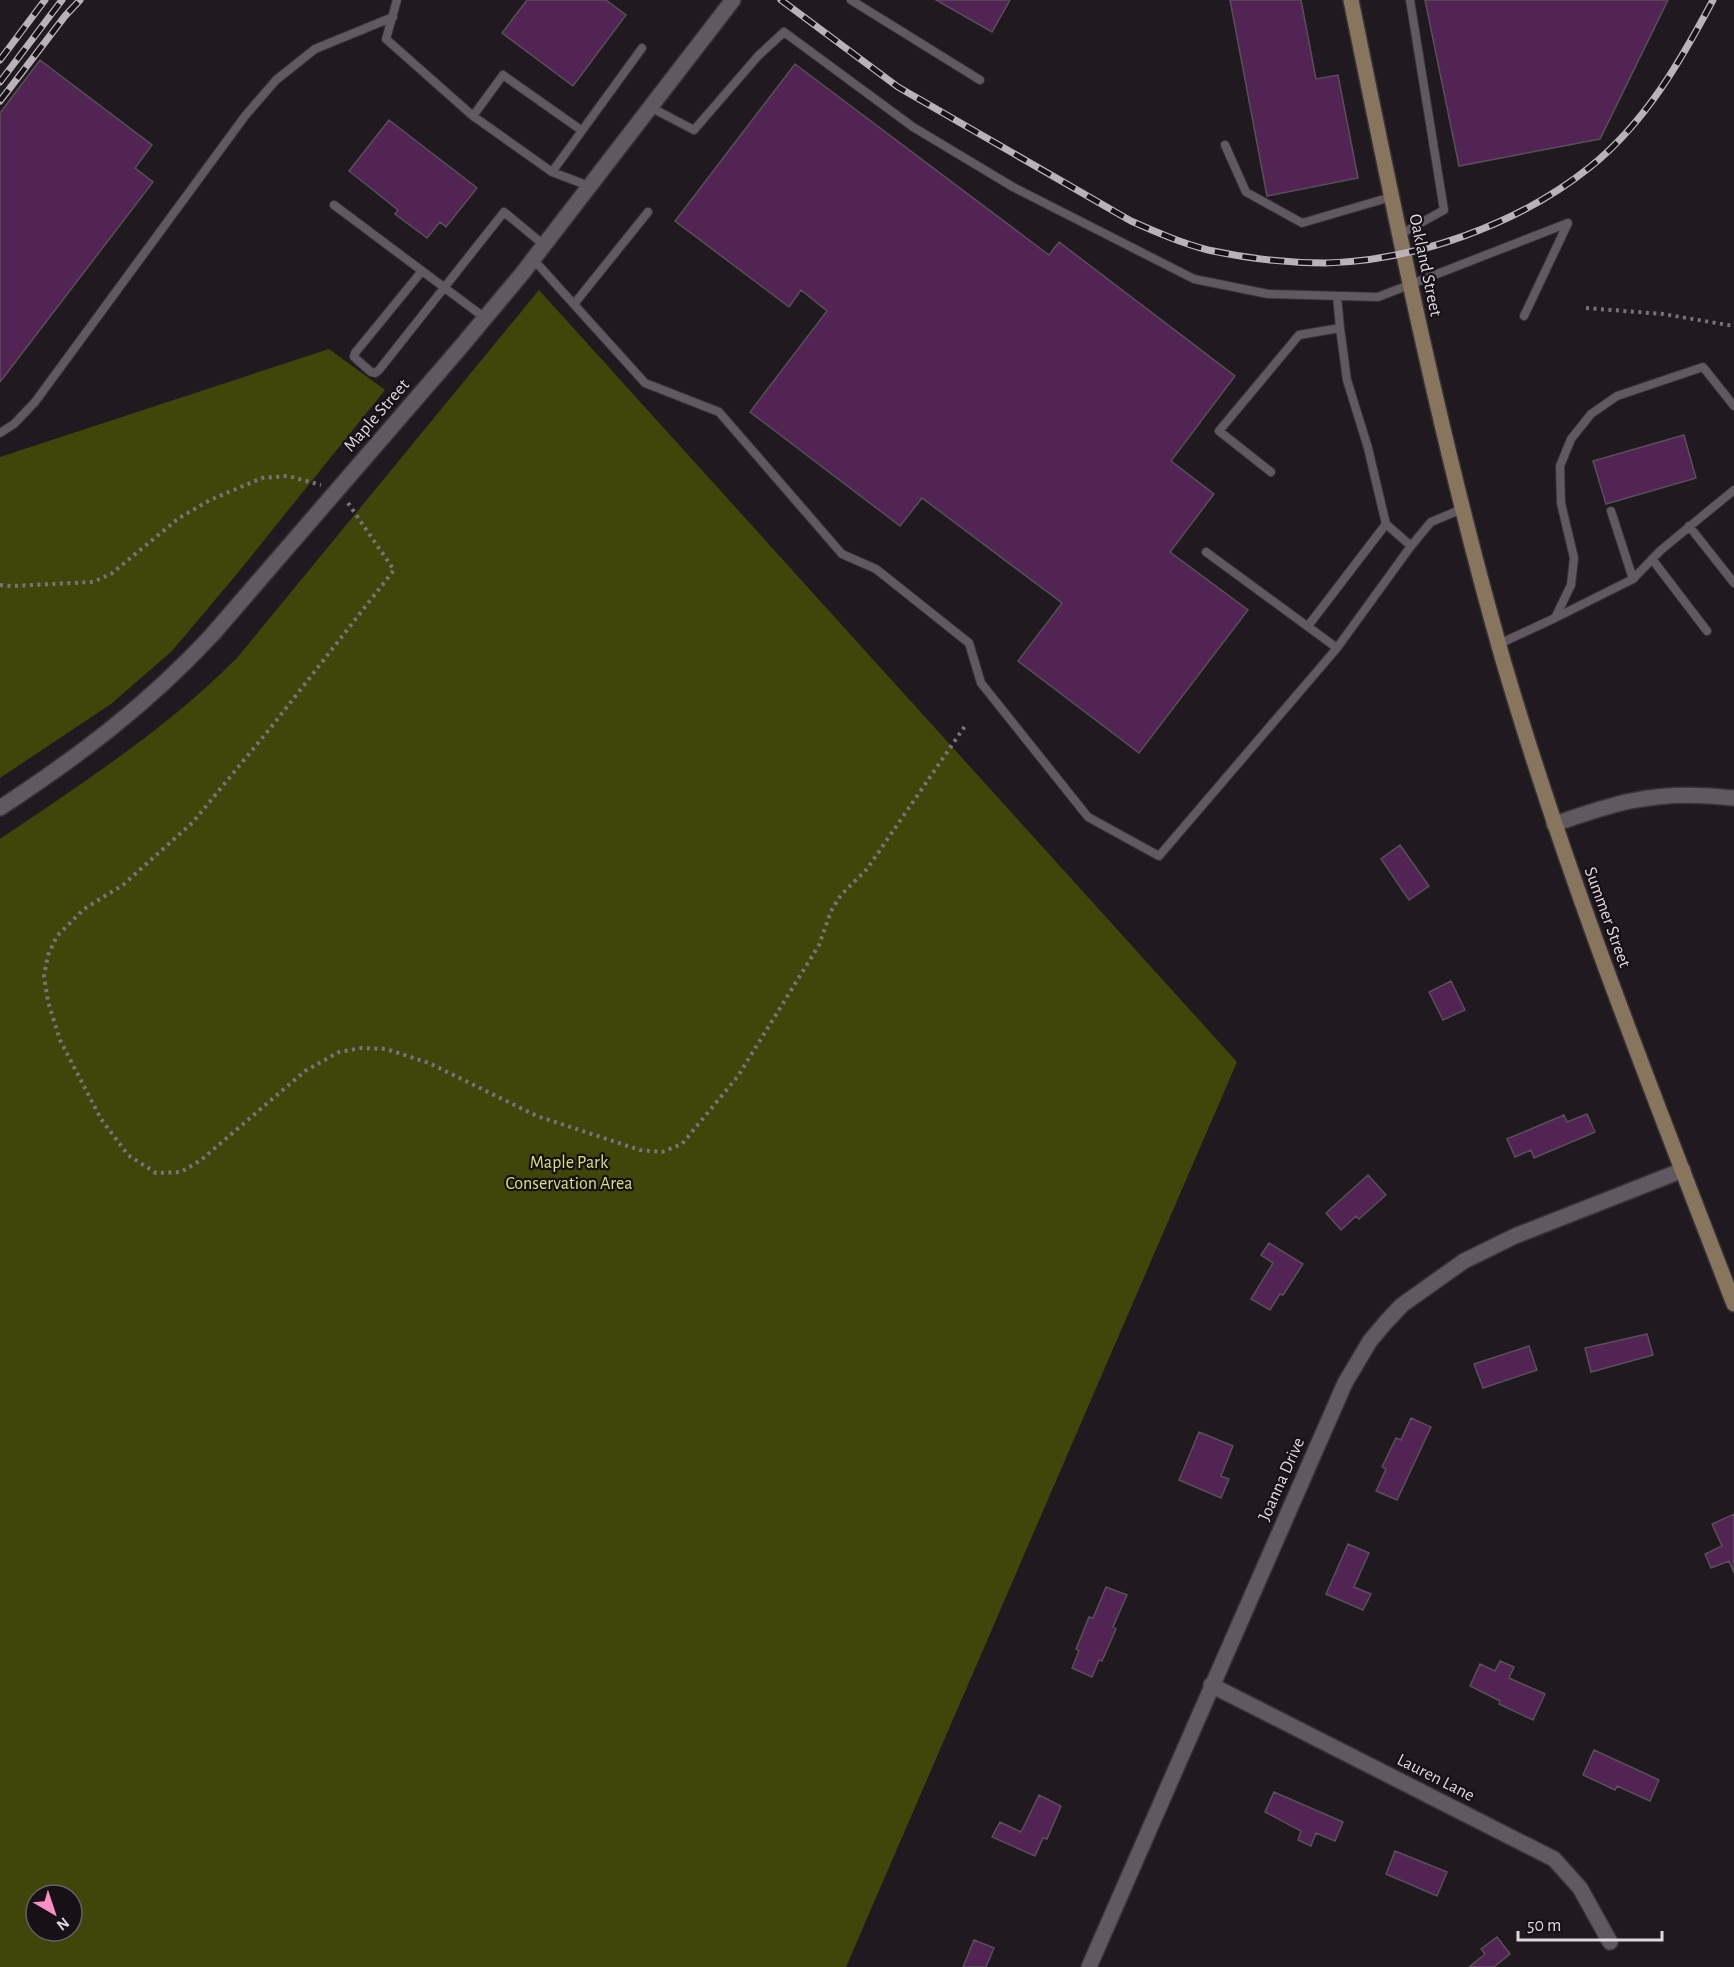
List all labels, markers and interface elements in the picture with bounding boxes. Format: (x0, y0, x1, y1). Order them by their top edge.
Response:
street label: Oakland Street (1405, 212, 1445, 318)
street label: Maple Street (341, 376, 413, 455)
street label: Summer Street (1581, 865, 1634, 970)
park label: Maple Park Conservation Area (505, 1154, 633, 1193)
street label: Joanna Drive (1256, 1435, 1308, 1524)
street label: Lauren Lane (1394, 1751, 1477, 1805)
north arrow (24, 1883, 84, 1943)
scale bar (1518, 1904, 1662, 1942)
text: N (53, 1914, 72, 1934)
text: 50 m (1527, 1917, 1561, 1935)

